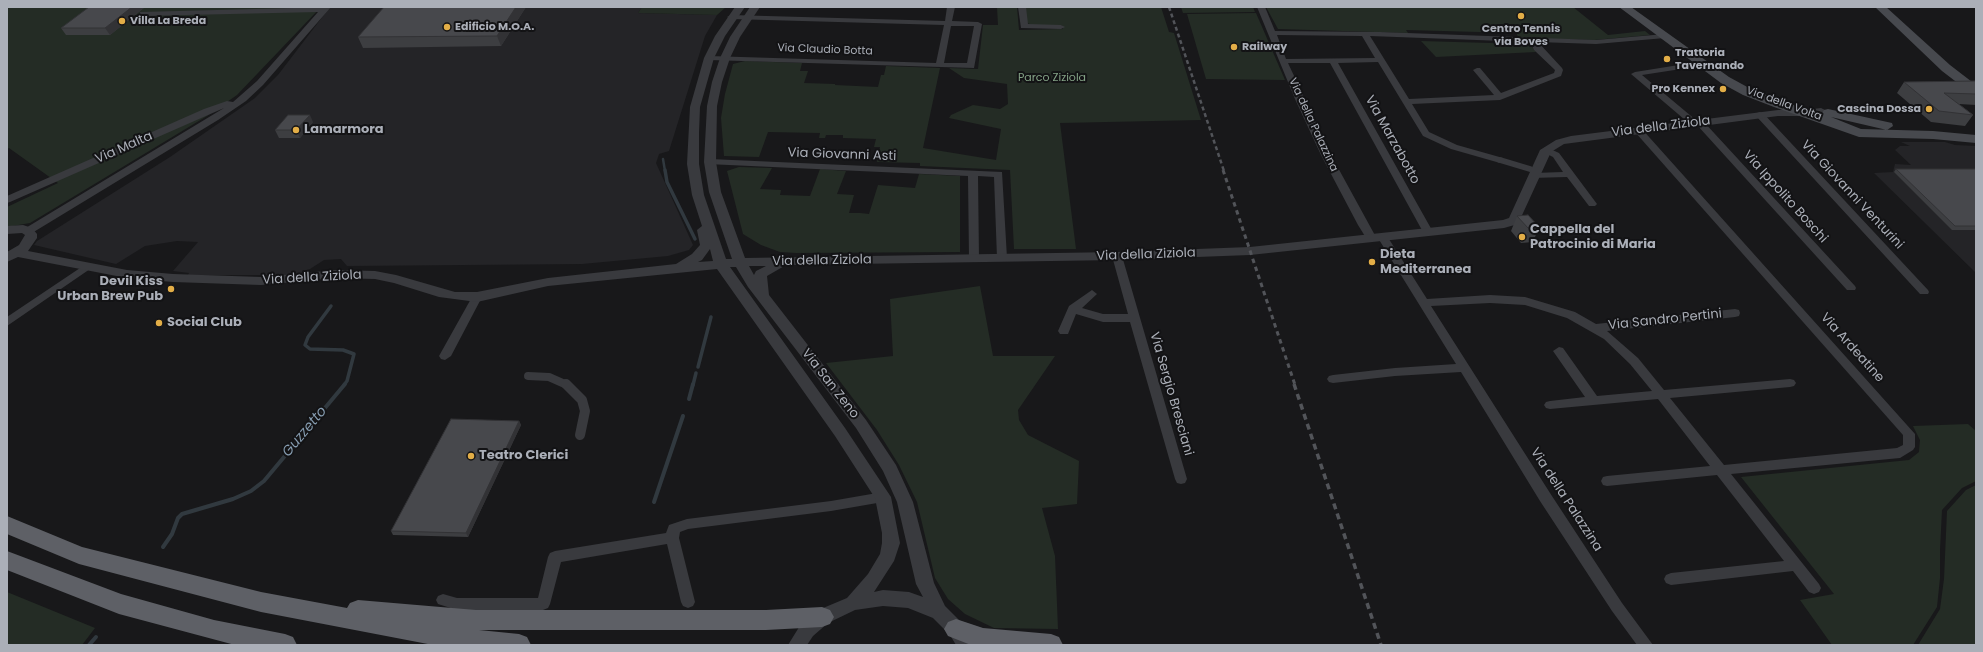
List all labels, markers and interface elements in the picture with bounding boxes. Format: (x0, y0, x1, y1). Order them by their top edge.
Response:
marker: Centro Tennis via Boves (1516, 11, 1526, 21)
place label: Villa La Breda (130, 14, 206, 28)
marker: Villa La Breda (117, 16, 127, 26)
place label: Edificio M.O.A. (455, 20, 534, 34)
marker: Edificio M.O.A. (442, 22, 452, 32)
place label: Centro Tennis via Boves (1482, 22, 1560, 48)
place label: Railway (1242, 40, 1287, 54)
street label: Via Claudio Botta (777, 42, 873, 58)
marker: Railway (1229, 42, 1239, 52)
place label: Trattoria Tavernando (1675, 46, 1744, 72)
marker: Trattoria Tavernando (1662, 54, 1672, 64)
park label: Parco Ziziola (1018, 71, 1086, 85)
street label: Via della Palazzina (1286, 76, 1340, 174)
place label: Pro Kennex (1652, 82, 1715, 96)
marker: Pro Kennex (1718, 84, 1728, 94)
street label: Via della Volta (1745, 84, 1823, 124)
street label: Via Marzabotto (1361, 93, 1423, 187)
place label: Cascina Dossa (1837, 102, 1921, 116)
marker: Cascina Dossa (1924, 104, 1934, 114)
street label: Via della Ziziola (1611, 113, 1711, 141)
place label: Lamarmora (304, 122, 384, 138)
marker: Lamarmora (291, 125, 301, 135)
street label: Via Malta (93, 128, 155, 168)
street label: Via Giovanni Venturini (1798, 137, 1906, 253)
street label: Via Giovanni Asti (787, 145, 897, 165)
street label: Via Ippolito Boschi (1739, 148, 1831, 246)
place label: Cappella del Patrocinio di Maria (1530, 222, 1656, 253)
marker: Cappella del Patrocinio di Maria (1517, 232, 1527, 242)
street label: Via della Ziziola (1096, 245, 1196, 265)
place label: Dieta Mediterranea (1380, 247, 1471, 278)
street label: Via della Ziziola (772, 252, 872, 270)
marker: Dieta Mediterranea (1367, 257, 1377, 267)
street label: Via della Ziziola (262, 268, 362, 288)
place label: Devil Kiss Urban Brew Pub (57, 274, 163, 305)
marker: Devil Kiss Urban Brew Pub (166, 284, 176, 294)
street label: Via Sandro Pertini (1607, 306, 1723, 334)
street label: Via Ardeatine (1817, 310, 1887, 386)
place label: Social Club (167, 315, 242, 331)
marker: Social Club (154, 318, 164, 328)
street label: Via Sergio Bresciani (1146, 331, 1196, 457)
street label: Via San Zeno (798, 346, 862, 422)
water label: Guzzetto (279, 403, 331, 461)
street label: Via della Palazzina (1527, 445, 1605, 555)
place label: Teatro Clerici (479, 448, 568, 464)
marker: Teatro Clerici (466, 451, 476, 461)

